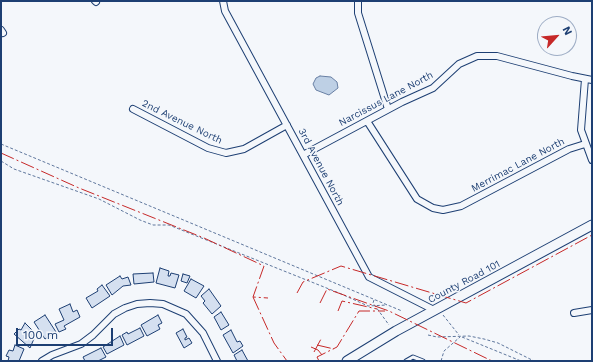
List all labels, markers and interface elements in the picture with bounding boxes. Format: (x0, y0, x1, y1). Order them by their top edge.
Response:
north arrow (537, 16, 577, 56)
text: N (560, 24, 575, 37)
street label: Narcissus Lane North (337, 69, 435, 129)
street label: 2nd Avenue North (140, 97, 224, 147)
street label: 3rd Avenue North (296, 126, 346, 208)
street label: Merrimac Lane North (469, 135, 567, 195)
street label: County Road 101 (426, 258, 502, 306)
scale bar (18, 320, 115, 346)
text: 100 m (23, 328, 58, 342)

